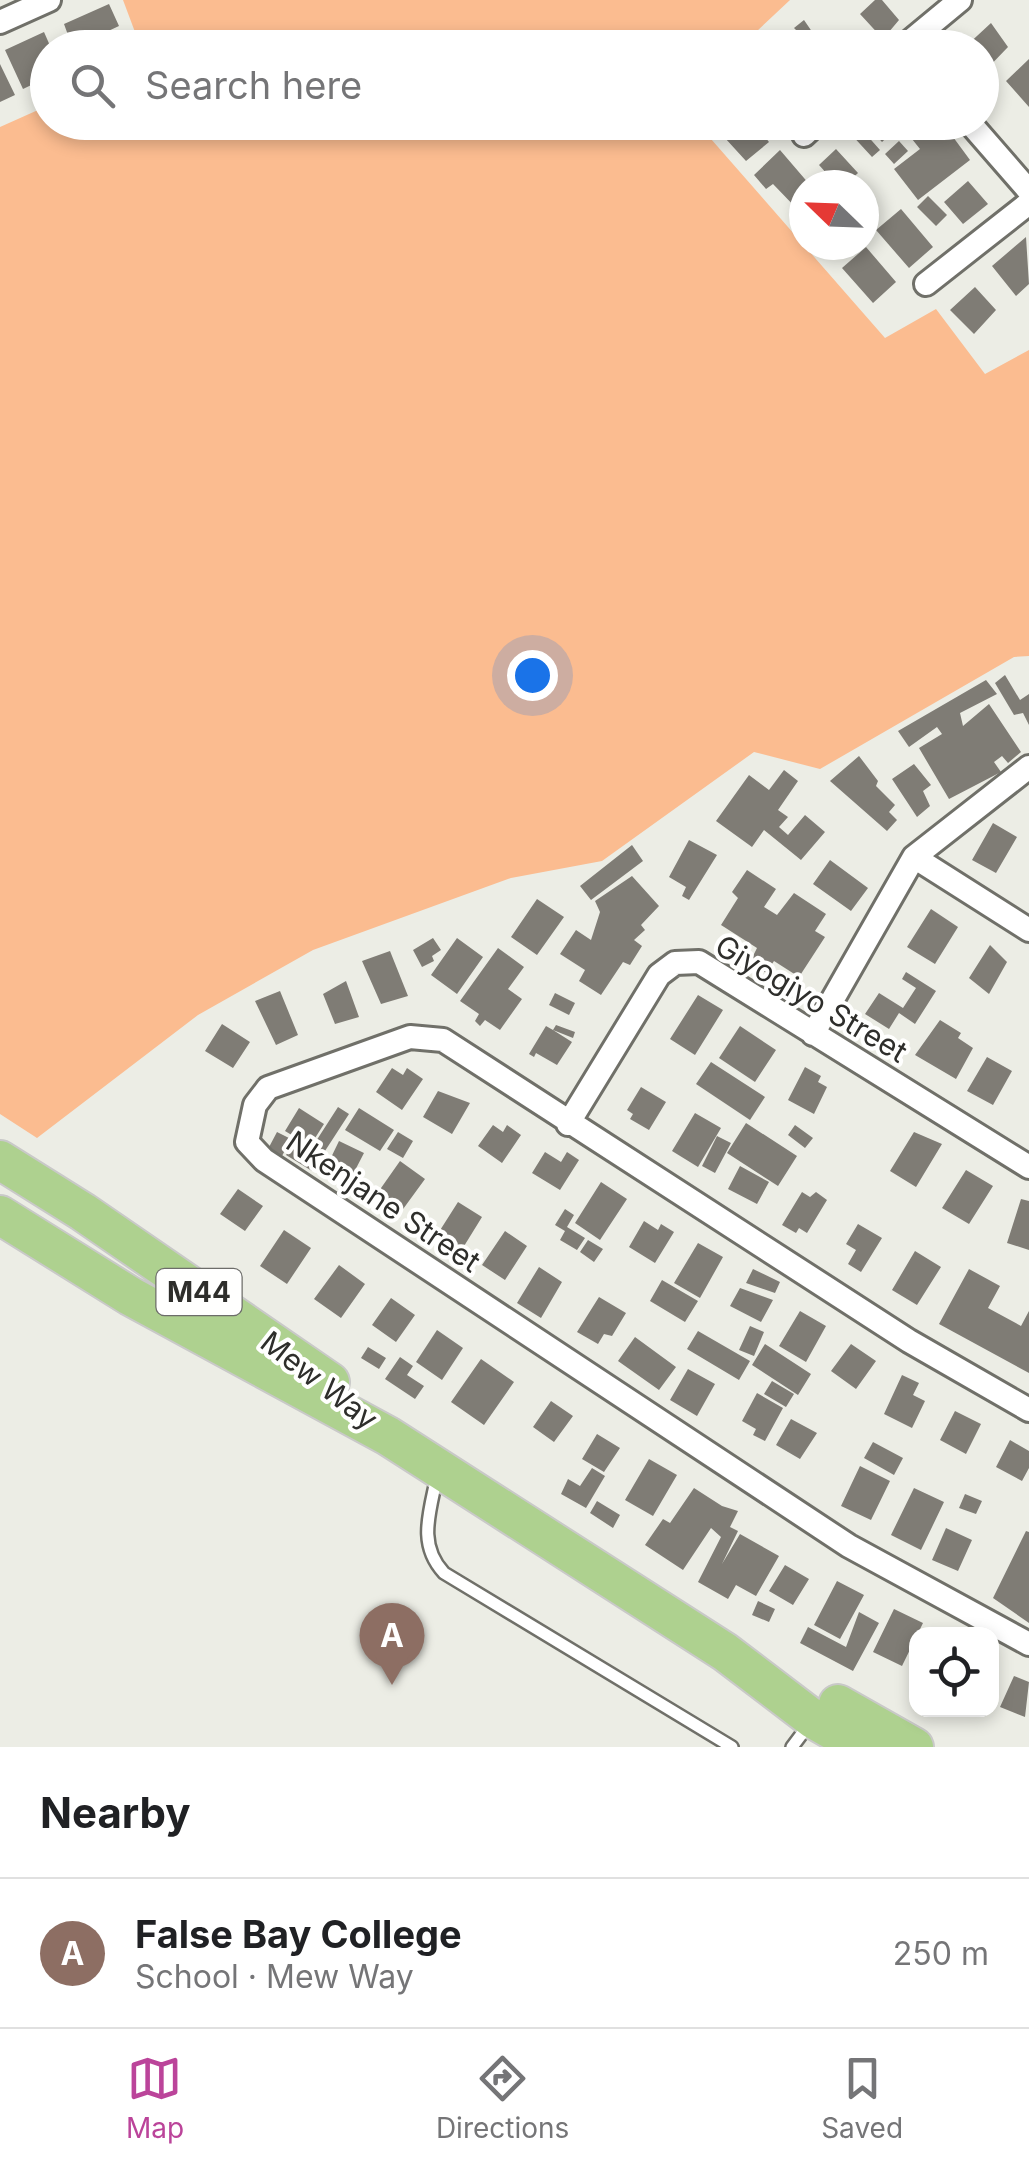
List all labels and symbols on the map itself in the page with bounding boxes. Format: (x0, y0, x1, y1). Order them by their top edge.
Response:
north arrow (789, 170, 879, 260)
your location (507, 650, 558, 701)
street label: Giyogiyo Street (709, 927, 914, 1070)
street label: Nkenjane Street (280, 1123, 487, 1279)
road number: M44 (156, 1269, 242, 1315)
street label: Mew Way (254, 1323, 385, 1437)
pin: A (360, 1602, 424, 1685)

